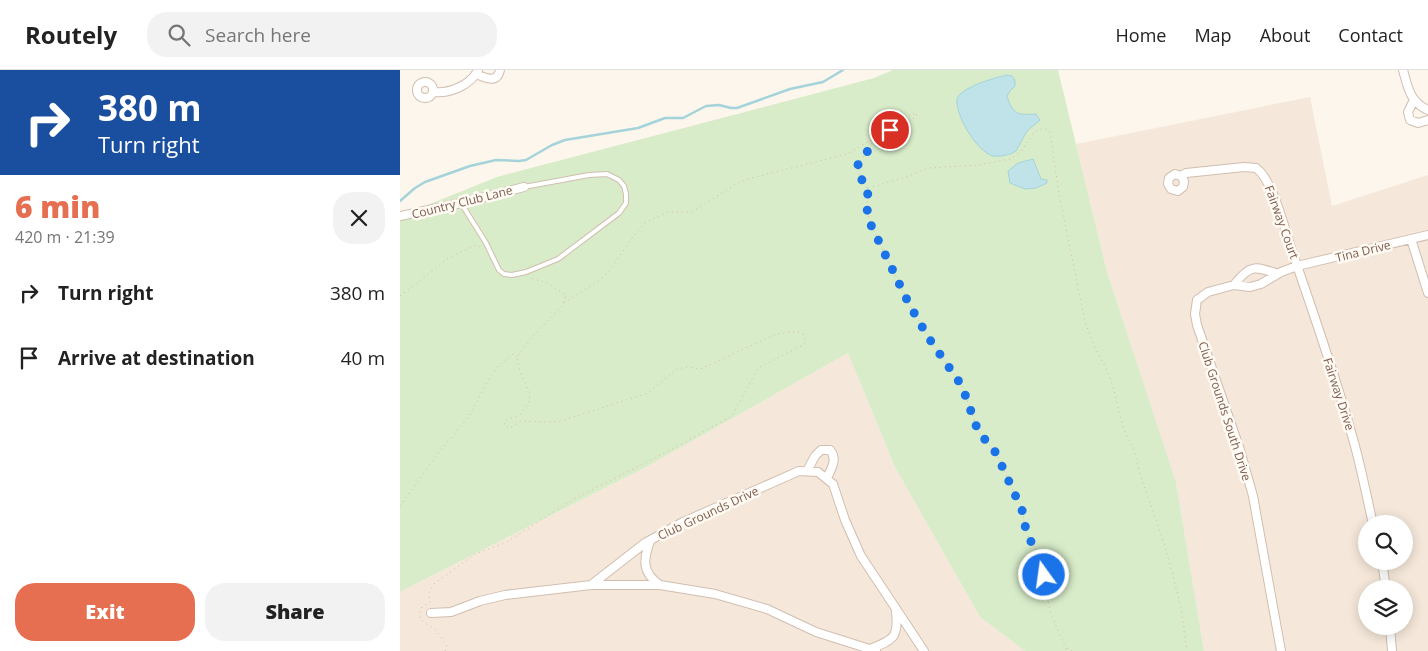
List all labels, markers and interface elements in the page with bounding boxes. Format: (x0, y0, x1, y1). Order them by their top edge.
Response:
search box (147, 12, 497, 57)
text: Routely (25, 18, 117, 51)
icon: search (165, 21, 193, 49)
text: Search here (205, 22, 311, 48)
text: Home (1116, 23, 1166, 47)
text: Map (1194, 23, 1232, 47)
text: About (1260, 23, 1310, 47)
text: Contact (1338, 23, 1403, 47)
text: 380 m (98, 84, 202, 131)
icon: right (15, 90, 80, 155)
pin (869, 109, 911, 151)
icon: arrive (876, 116, 904, 144)
text: Turn right (98, 129, 200, 159)
street label: Country Club Lane (410, 181, 514, 223)
street label: Fairway Court (1261, 183, 1303, 261)
text: 6 min (15, 186, 100, 227)
button: close (333, 192, 385, 244)
text: 420 m · 21:39 (15, 226, 115, 248)
street label: Tina Drive (1334, 236, 1393, 266)
icon: right (15, 279, 43, 307)
text: Turn right (58, 280, 153, 306)
text: 380 m (330, 280, 385, 306)
street label: Club Grounds South Drive (1194, 339, 1256, 483)
icon: arrive (15, 344, 43, 372)
text: Arrive at destination (58, 345, 255, 371)
text: 40 m (341, 345, 385, 371)
street label: Fairway Drive (1319, 356, 1359, 433)
street label: Club Grounds Drive (655, 482, 761, 544)
map controls (1358, 515, 1413, 635)
button: search (1358, 515, 1413, 570)
position arrow (1017, 548, 1069, 600)
button: layers (1358, 580, 1413, 635)
button: Exit (15, 583, 195, 641)
button: Share (205, 583, 385, 641)

